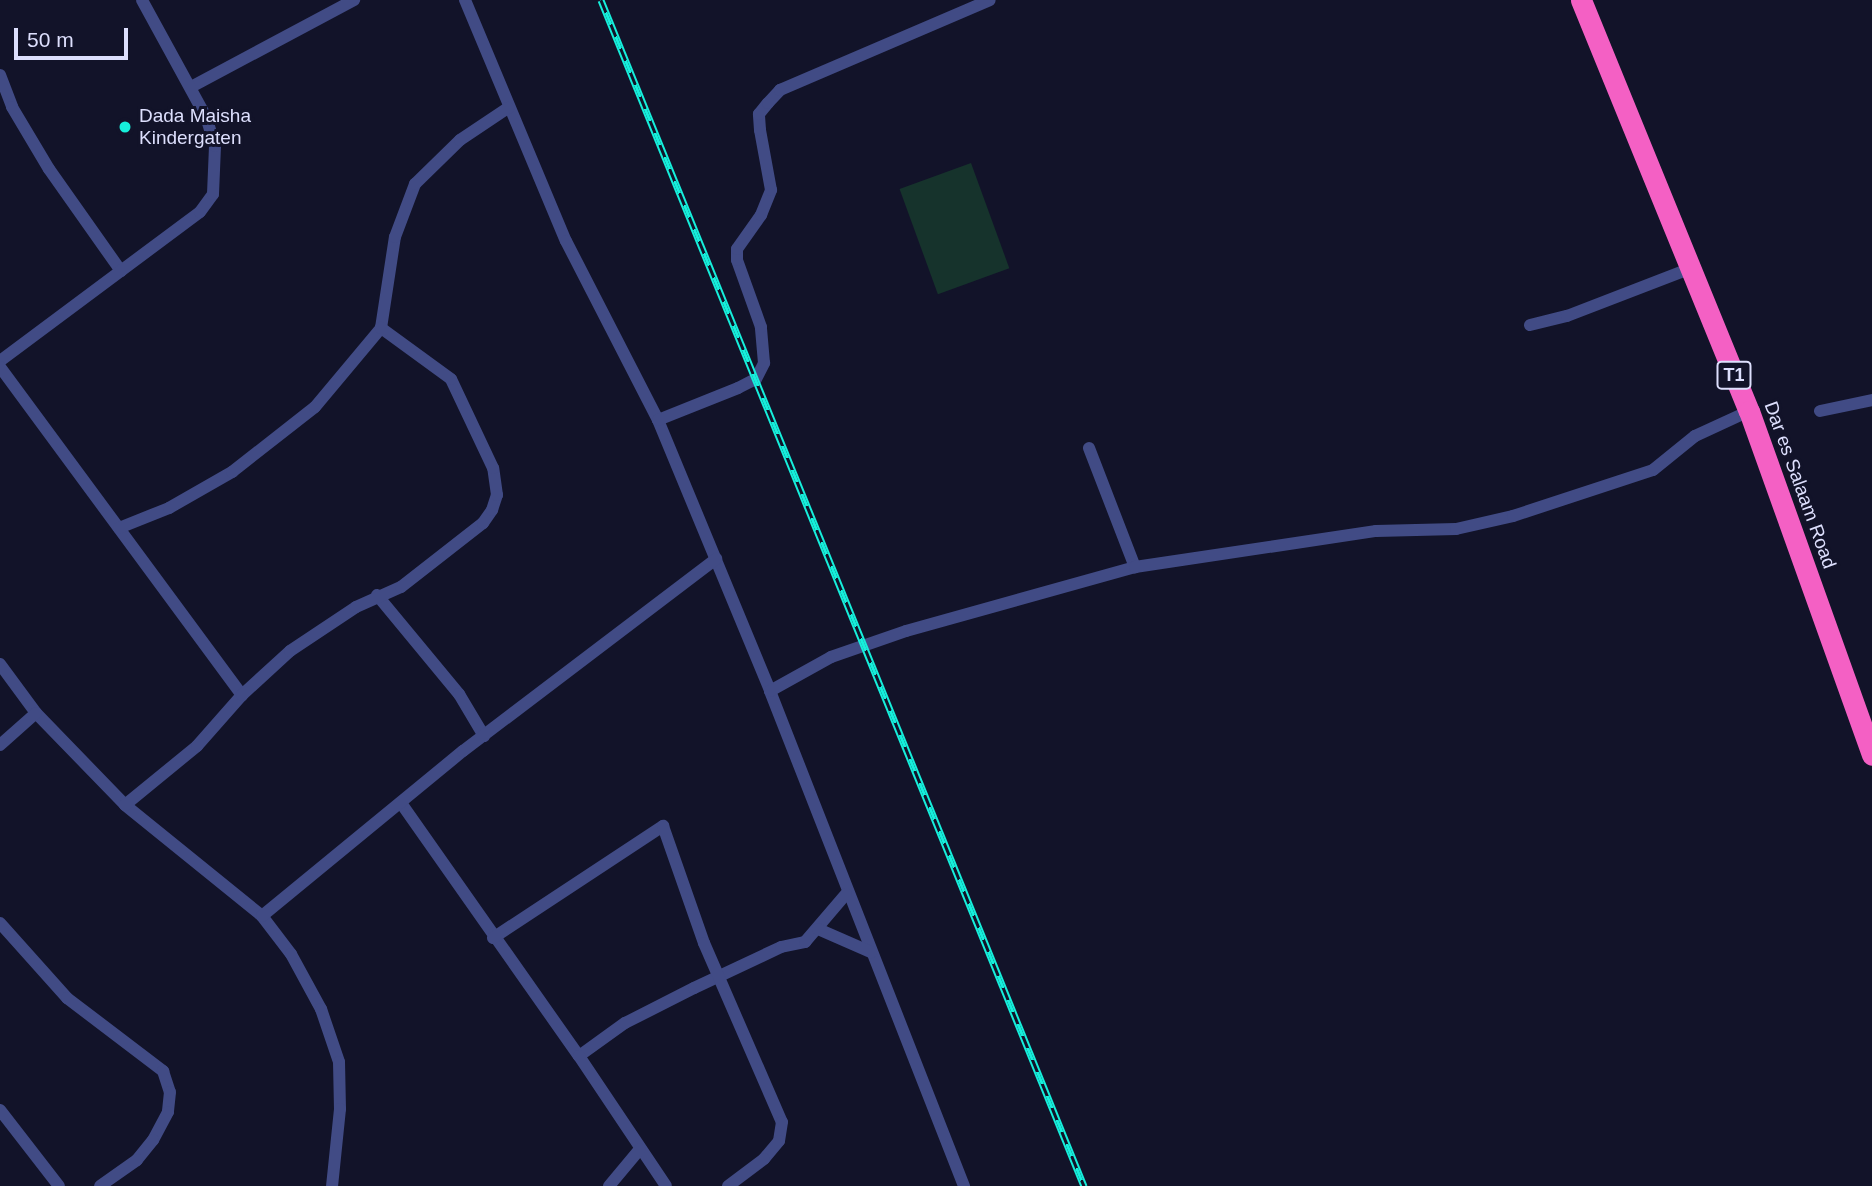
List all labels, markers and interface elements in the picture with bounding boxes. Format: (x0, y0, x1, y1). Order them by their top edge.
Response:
scale bar (18, 14, 131, 58)
text: 50 m (27, 28, 74, 51)
place label: Dada Maisha Kindergaten (139, 105, 251, 149)
marker: Dada Maisha Kindergaten (117, 119, 133, 135)
road number: T1 (1715, 360, 1753, 390)
street label: Dar es Salaam Road (1759, 398, 1841, 572)

